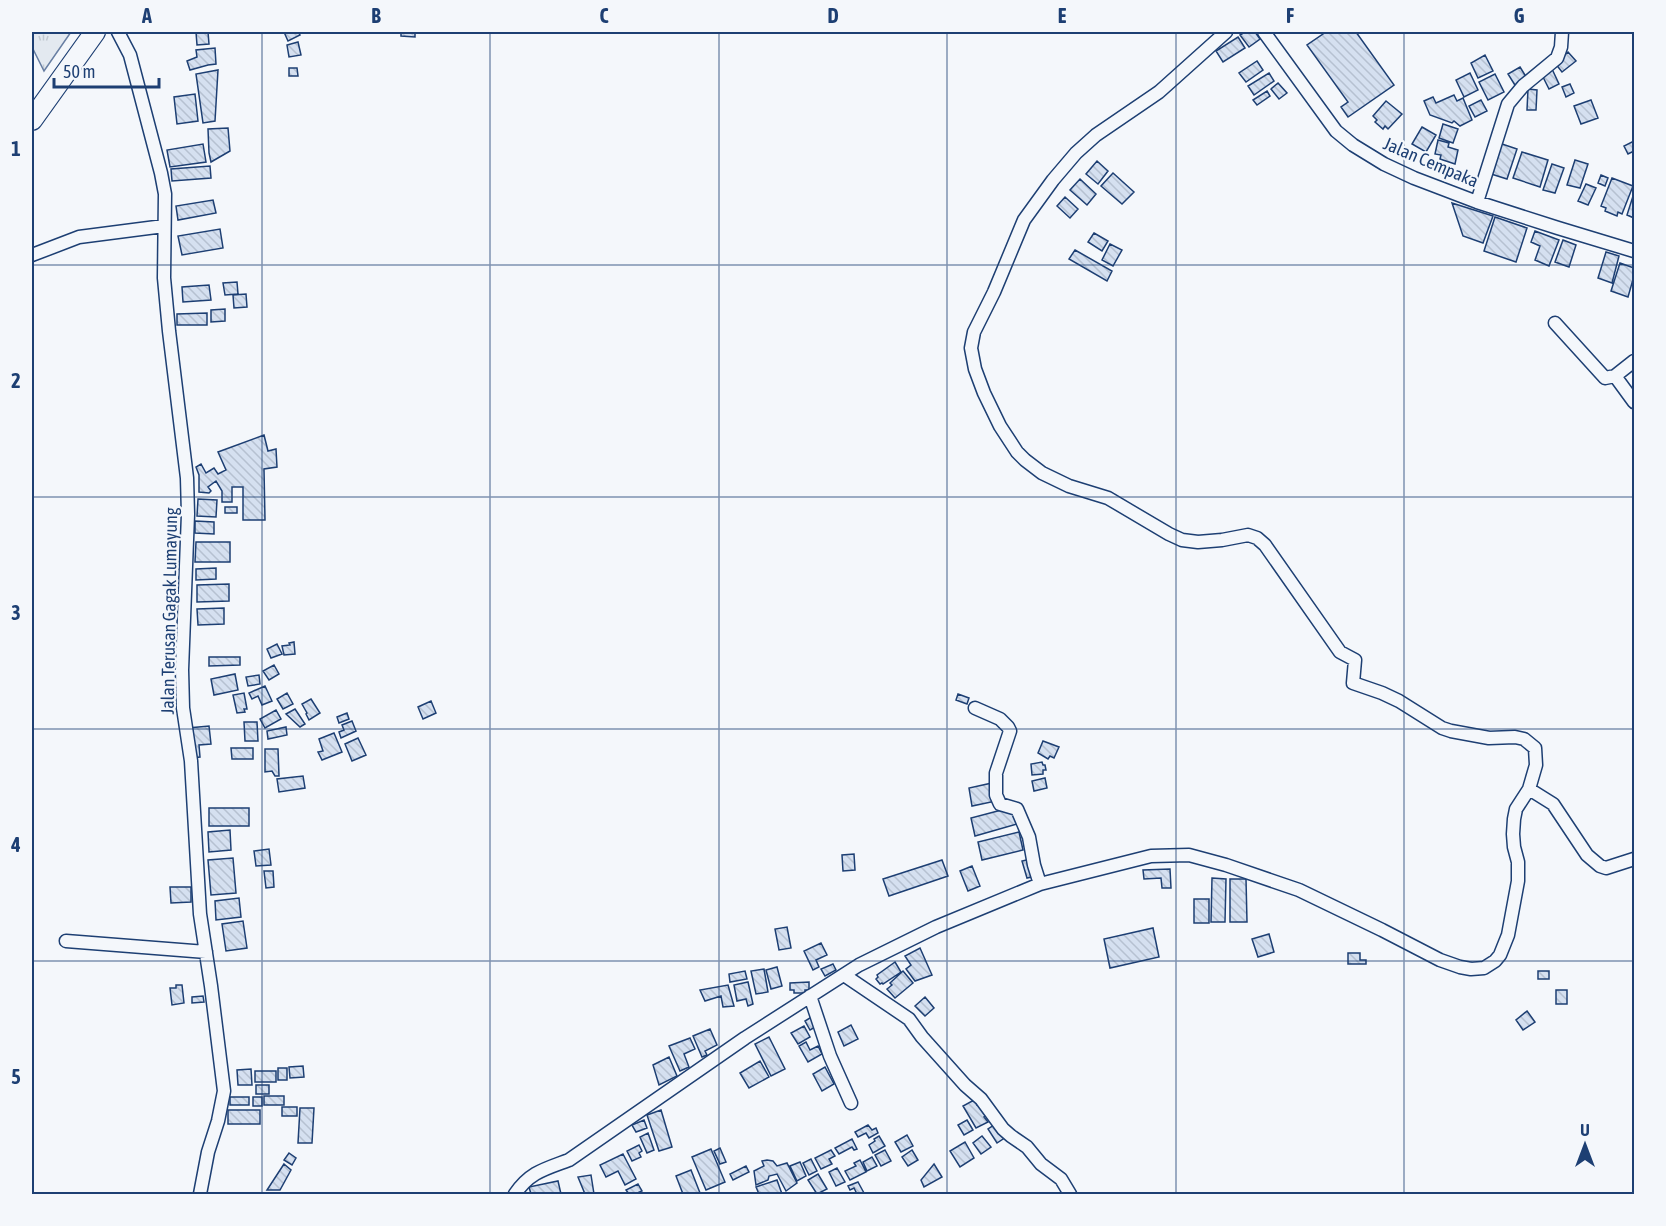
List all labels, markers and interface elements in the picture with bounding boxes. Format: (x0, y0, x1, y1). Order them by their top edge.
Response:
text: A (141, 4, 152, 27)
text: B (371, 4, 381, 27)
text: C (600, 4, 609, 27)
text: D (827, 4, 839, 27)
text: E (1058, 4, 1067, 27)
text: F (1286, 4, 1294, 27)
text: G (1514, 4, 1525, 27)
scale bar (54, 51, 159, 89)
text: 50 m (63, 61, 95, 82)
street label: Jalan Cempaka (1380, 133, 1482, 191)
text: 1 (11, 137, 21, 160)
text: 2 (11, 369, 21, 392)
street label: Jalan Terusan Gagak Lumayung (157, 507, 181, 715)
text: 3 (11, 601, 21, 624)
text: 4 (10, 833, 21, 856)
text: 5 (11, 1065, 21, 1088)
north arrow (1555, 1115, 1615, 1175)
text: U (1580, 1121, 1590, 1139)

